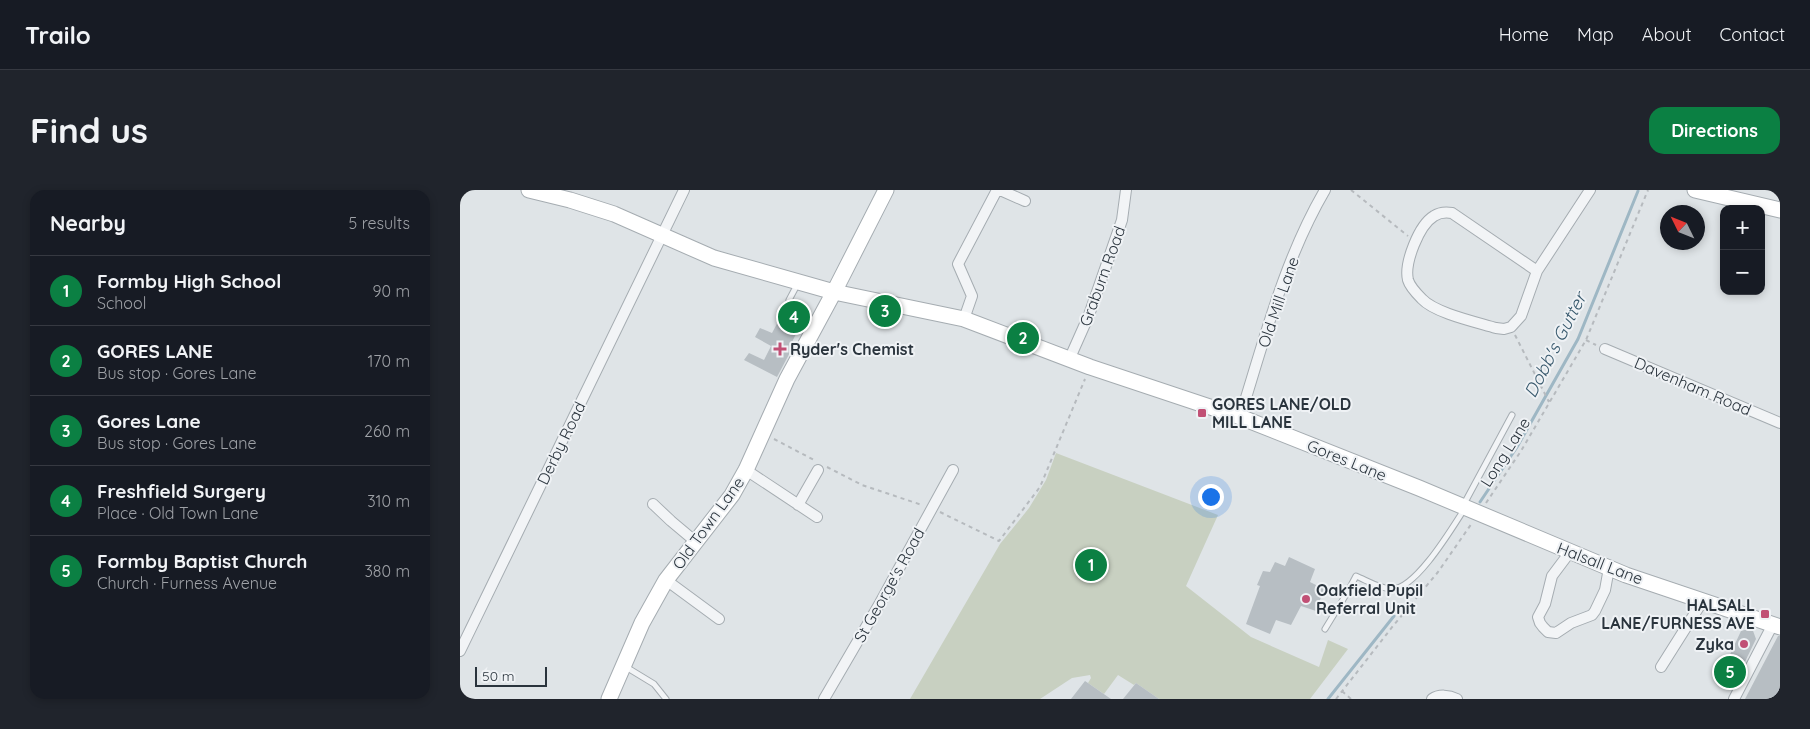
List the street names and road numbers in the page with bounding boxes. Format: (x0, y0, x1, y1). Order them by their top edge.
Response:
street label: Graburn Road (1075, 223, 1129, 329)
street label: Old Mill Lane (1253, 254, 1303, 350)
street label: Davenham Road (1632, 352, 1754, 420)
street label: Derby Road (532, 398, 590, 488)
street label: Long Lane (1476, 414, 1534, 490)
street label: Gores Lane (1304, 435, 1390, 485)
street label: Old Town Lane (668, 473, 748, 573)
street label: St George's Road (849, 524, 929, 646)
street label: Halsall Lane (1554, 537, 1646, 589)

